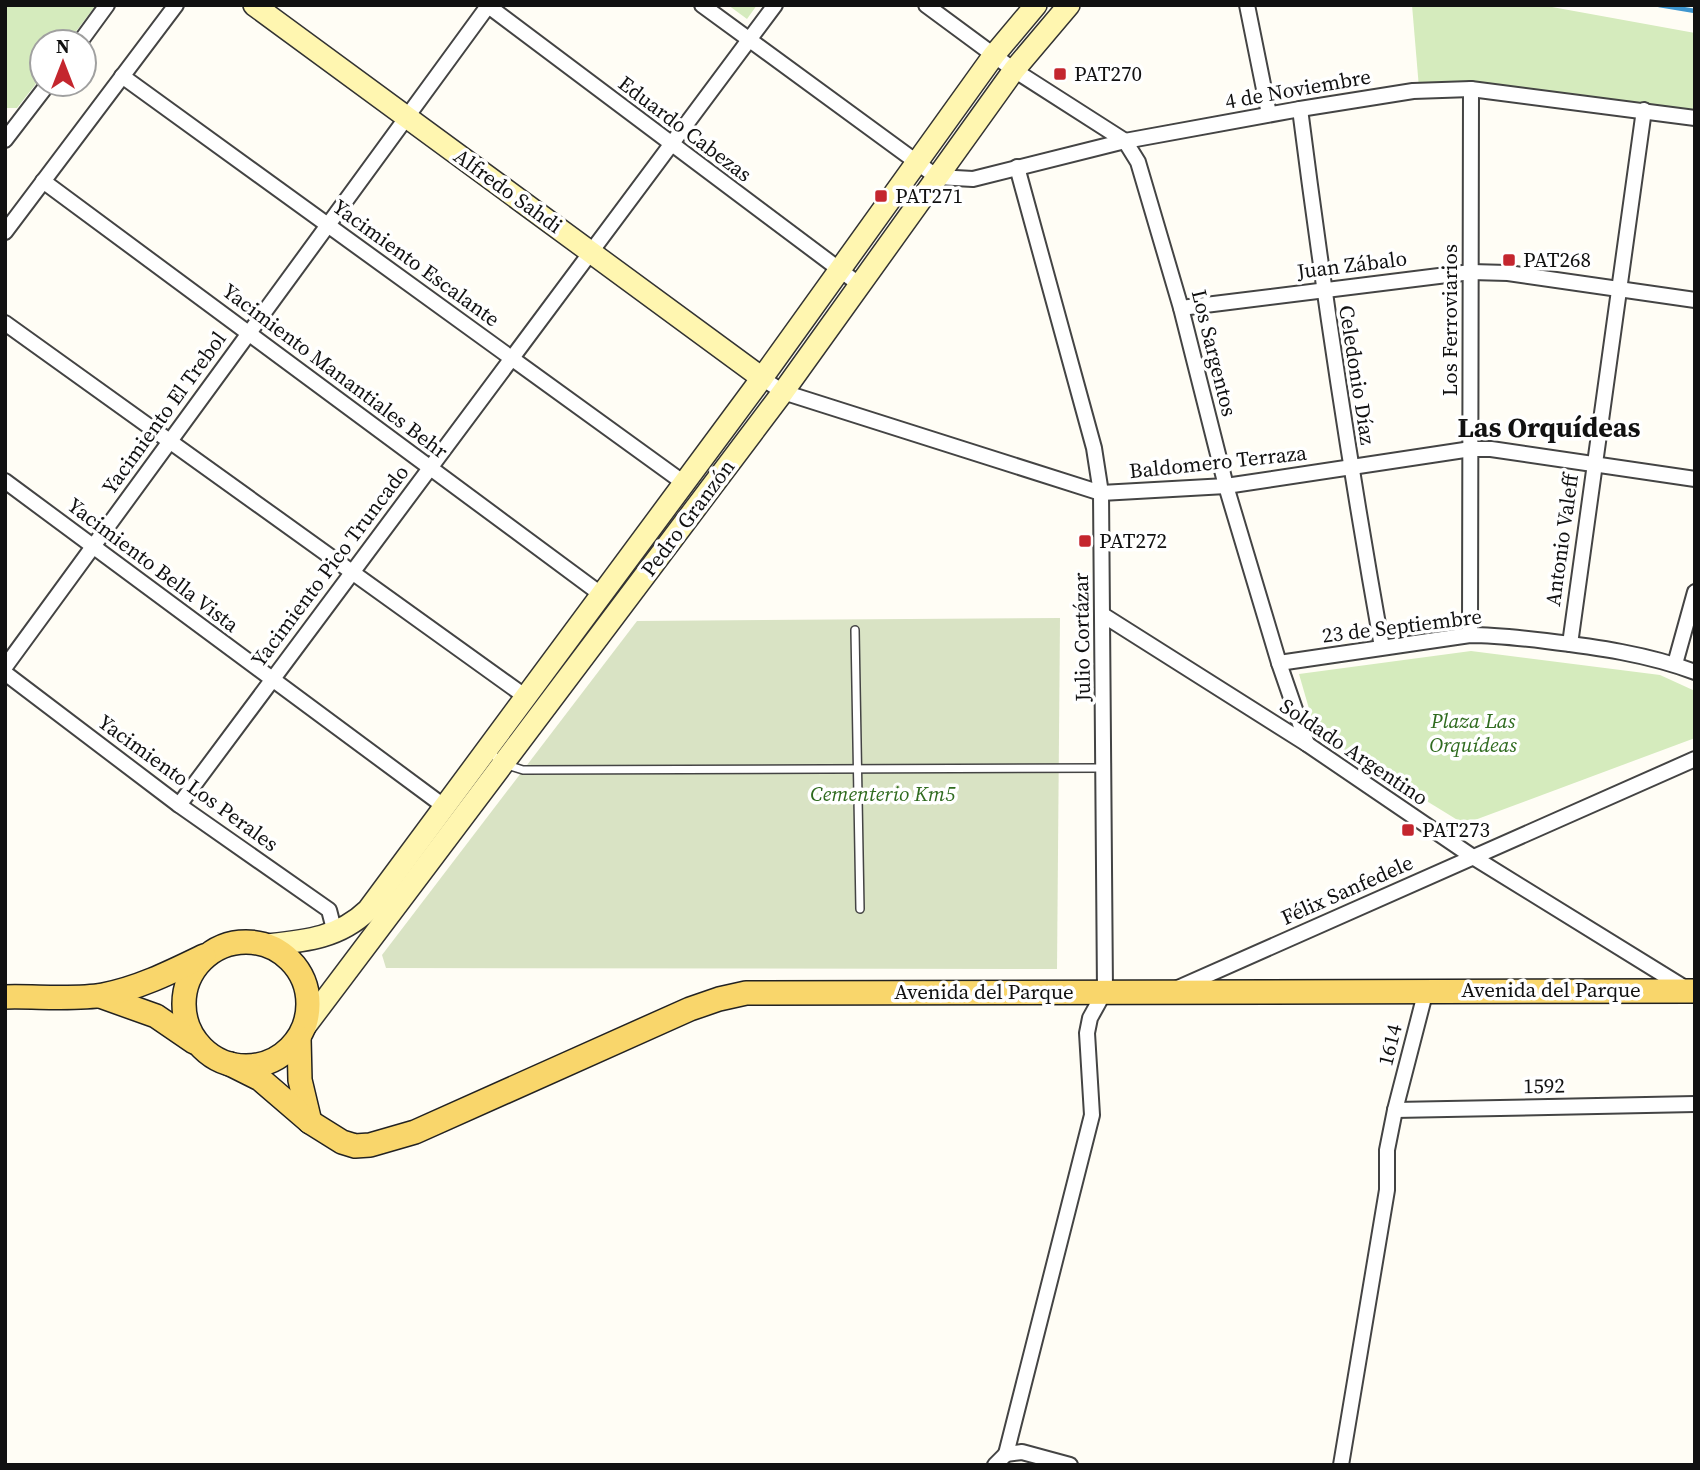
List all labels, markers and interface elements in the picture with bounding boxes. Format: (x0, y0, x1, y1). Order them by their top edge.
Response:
north arrow (28, 28, 98, 98)
text: N (56, 33, 70, 59)
place label: PAT270 (1074, 59, 1142, 88)
street label: 4 de Noviembre (1223, 61, 1373, 116)
marker: PAT270 (1052, 66, 1068, 82)
street label: Eduardo Cabezas (613, 69, 758, 188)
street label: Alfredo Sahdi (448, 141, 568, 240)
place label: PAT271 (895, 181, 963, 210)
marker: PAT271 (873, 188, 889, 204)
street label: Yacimiento Escalante (327, 192, 506, 333)
street label: Juan Zábalo (1294, 243, 1409, 286)
street label: Los Ferroviarios (1435, 244, 1464, 396)
place label: PAT268 (1523, 245, 1591, 274)
marker: PAT268 (1501, 252, 1517, 268)
street label: Yacimiento Manantiales Behr (217, 276, 454, 465)
street label: Los Sargentos (1185, 287, 1244, 419)
street label: Celedonio Díaz (1332, 303, 1383, 447)
street label: Yacimiento El Trebol (95, 325, 233, 500)
district label: Las Orquídeas (1458, 408, 1641, 446)
street label: Baldomero Terraza (1128, 438, 1308, 485)
street label: Pedro Granzón (634, 453, 741, 582)
street label: Yacimiento Pico Truncado (244, 459, 415, 673)
street label: Antonio Valeff (1538, 470, 1585, 608)
street label: Yacimiento Bella Vista (62, 490, 245, 639)
place label: PAT272 (1099, 526, 1167, 555)
marker: PAT272 (1077, 533, 1093, 549)
street label: Julio Cortázar (1066, 572, 1097, 703)
street label: 23 de Septiembre (1320, 601, 1484, 650)
street label: Soldado Argentino (1274, 691, 1434, 812)
park label: Plaza Las Orquídeas (1429, 706, 1517, 759)
street label: Yacimiento Los Perales (92, 707, 284, 858)
park label: Cementerio Km5 (810, 779, 956, 808)
place label: PAT273 (1422, 815, 1490, 844)
marker: PAT273 (1400, 822, 1416, 838)
street label: Félix Sanfedele (1276, 848, 1417, 932)
street label: Avenida del Parque (1461, 975, 1641, 1004)
street label: Avenida del Parque (894, 977, 1074, 1006)
street label: 1614 (1370, 1021, 1409, 1069)
street label: 1592 (1523, 1071, 1565, 1100)

